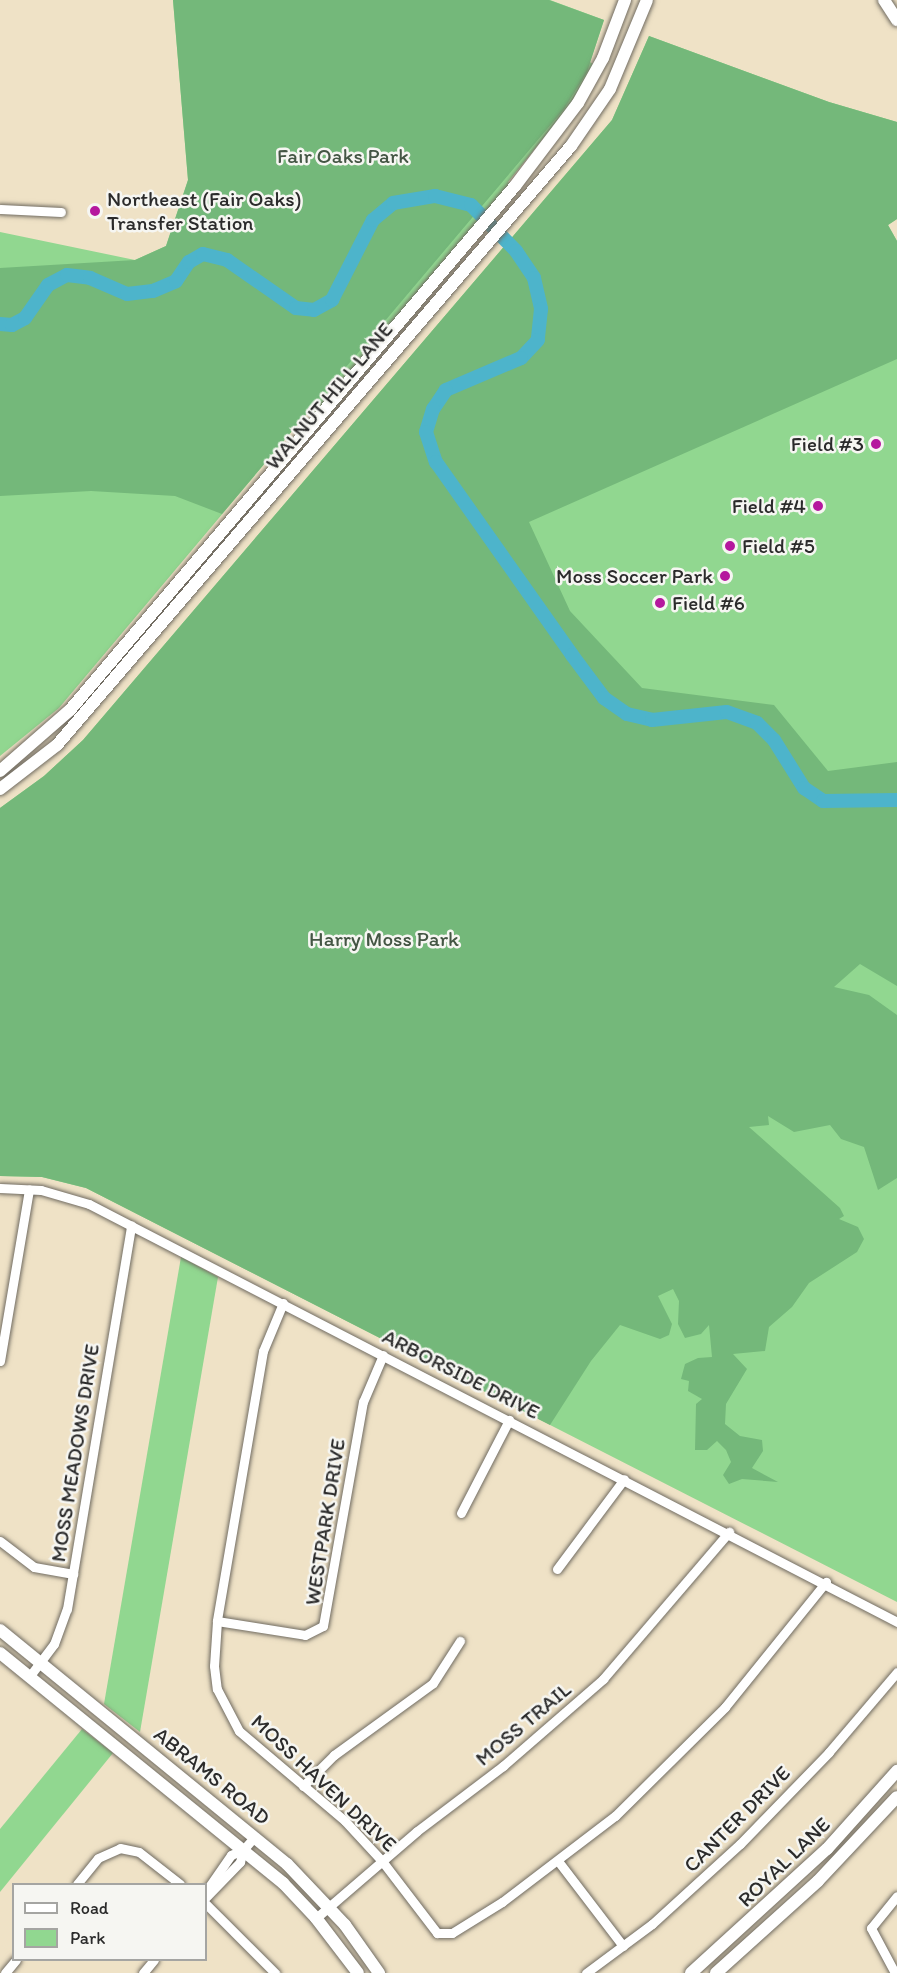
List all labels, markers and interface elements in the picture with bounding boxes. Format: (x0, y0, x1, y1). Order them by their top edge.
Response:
park label: Fair Oaks Park (277, 143, 409, 169)
place label: Northeast (Fair Oaks) Transfer Station (107, 186, 301, 236)
marker: Northeast (Fair Oaks) Transfer Station (88, 204, 102, 218)
street label: WALNUT HILL LANE (260, 317, 398, 475)
place label: Field #3 (791, 431, 864, 457)
marker: Field #3 (869, 437, 883, 451)
place label: Field #4 (732, 493, 806, 519)
marker: Field #4 (811, 499, 825, 513)
place label: Field #5 (742, 533, 815, 559)
marker: Field #5 (723, 539, 737, 553)
place label: Moss Soccer Park (556, 563, 713, 589)
marker: Moss Soccer Park (718, 569, 732, 583)
place label: Field #6 (672, 590, 745, 616)
marker: Field #6 (653, 596, 667, 610)
park label: Harry Moss Park (310, 926, 458, 952)
street label: ARBORSIDE DRIVE (377, 1323, 545, 1425)
street label: MOSS MEADOWS DRIVE (45, 1341, 105, 1565)
street label: WESTPARK DRIVE (299, 1437, 351, 1607)
street label: MOSS TRAIL (471, 1678, 575, 1770)
street label: MOSS HAVEN DRIVE (246, 1709, 402, 1857)
street label: ABRAMS ROAD (149, 1722, 275, 1830)
street label: CANTER DRIVE (678, 1760, 796, 1878)
street label: ROYAL LANE (733, 1812, 835, 1912)
legend (12, 1883, 207, 1961)
text: Road (70, 1897, 109, 1919)
text: Park (70, 1927, 105, 1949)

